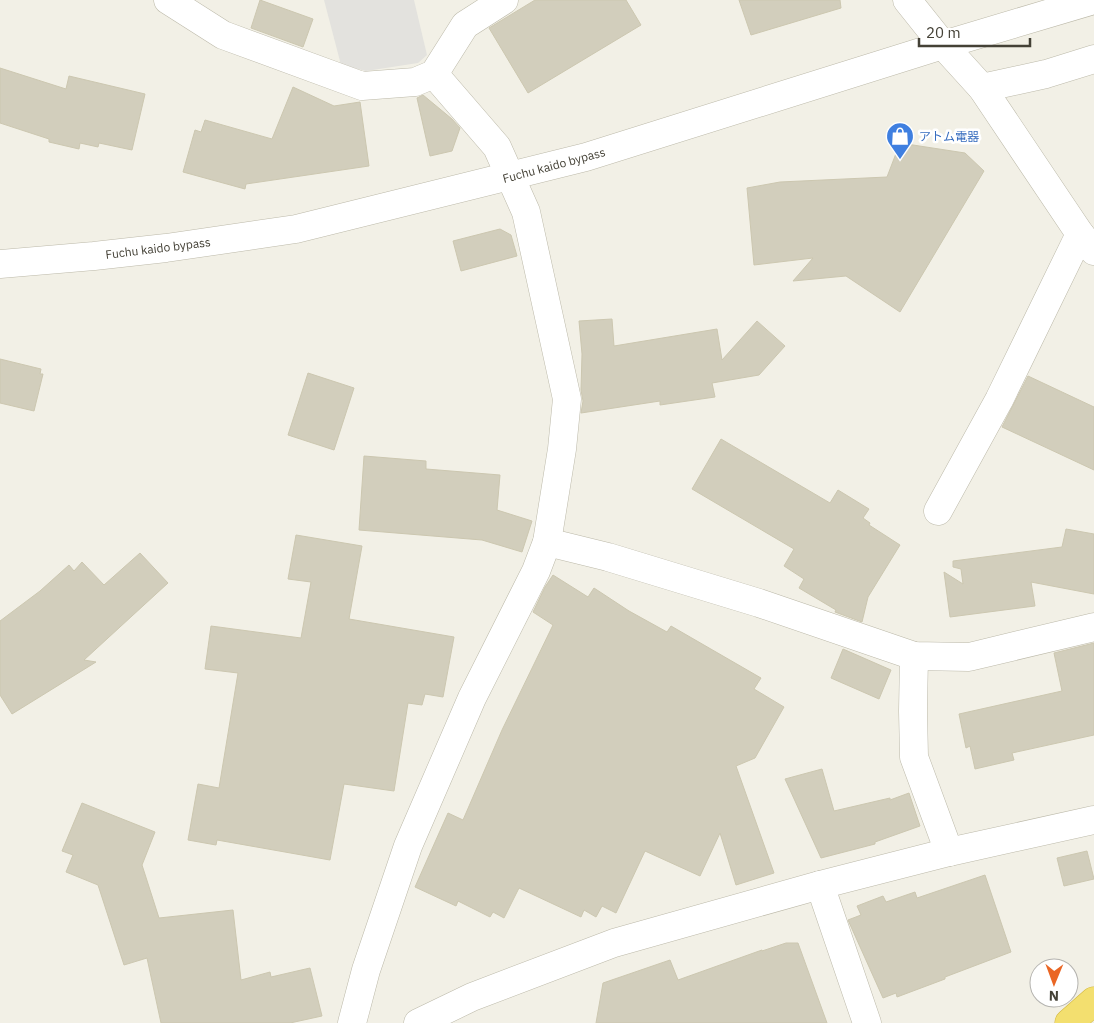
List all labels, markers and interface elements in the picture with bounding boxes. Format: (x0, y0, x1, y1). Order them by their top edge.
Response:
scale bar (919, 15, 1030, 47)
text: 20 m (926, 23, 961, 42)
shop icon: アトム電器 (885, 121, 915, 160)
place label: アトム電器 (919, 129, 979, 144)
street label: Fuchu kaido bypass (501, 144, 607, 186)
street label: Fuchu kaido bypass (105, 234, 212, 262)
north arrow (1029, 958, 1079, 1008)
text: N (1049, 987, 1059, 1005)

